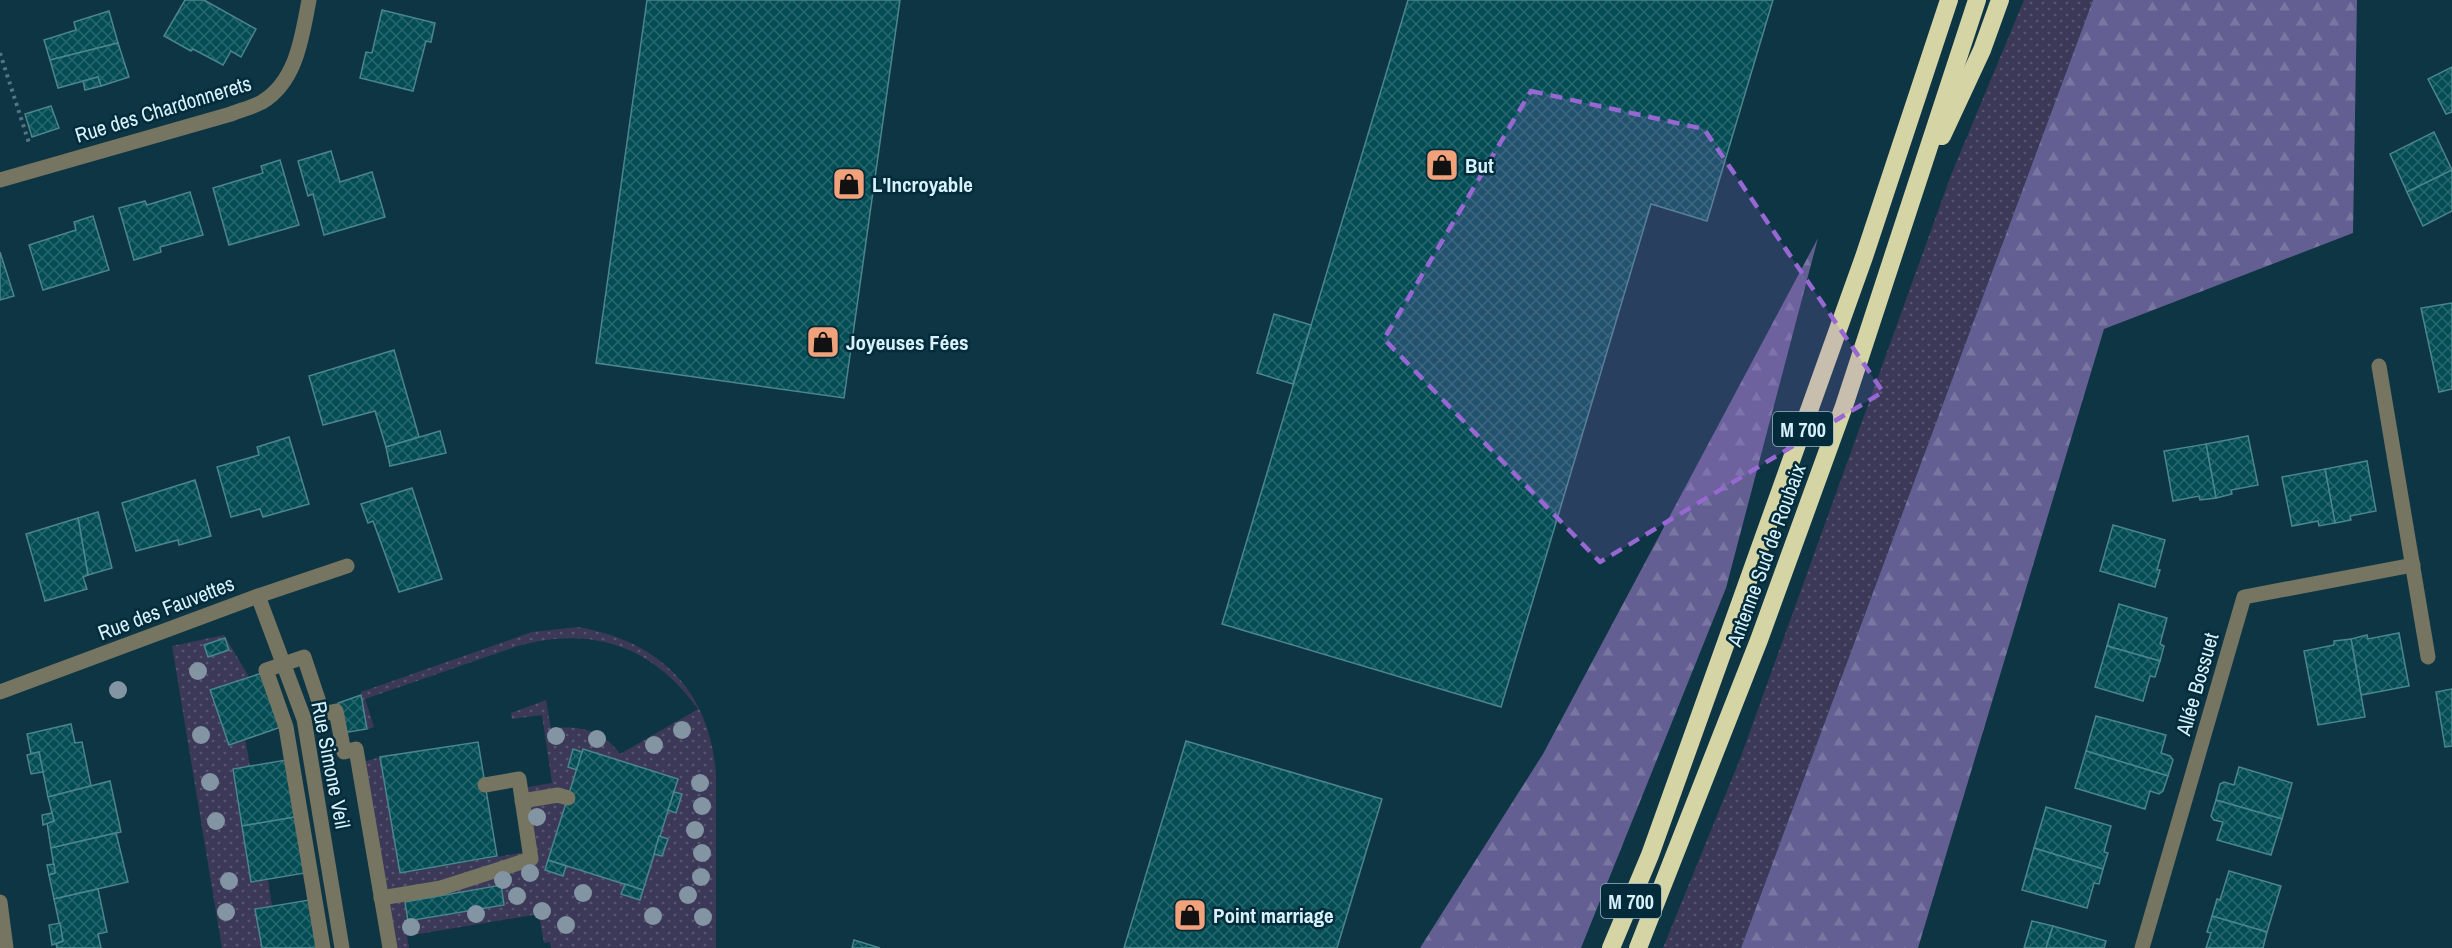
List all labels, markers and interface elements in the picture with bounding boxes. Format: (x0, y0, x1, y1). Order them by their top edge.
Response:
street label: Rue des Chardonnerets (71, 68, 255, 150)
shop icon: But (1424, 147, 1460, 183)
place label: But (1465, 151, 1494, 180)
shop icon: L'Incroyable (831, 166, 867, 202)
place label: L'Incroyable (872, 170, 973, 199)
shop icon: Joyeuses Fées (805, 324, 841, 360)
place label: Joyeuses Fées (846, 328, 969, 357)
road number: M 700 (1773, 412, 1833, 446)
street label: Antenne Sud de Roubaix (1719, 459, 1813, 651)
street label: Rue des Fauvettes (94, 569, 238, 647)
street label: Allée Bossuet (2168, 629, 2226, 740)
street label: Rue Simone Veil (304, 699, 358, 831)
road number: M 700 (1601, 884, 1661, 918)
shop icon: Point marriage (1172, 897, 1208, 933)
place label: Point marriage (1213, 901, 1334, 930)

